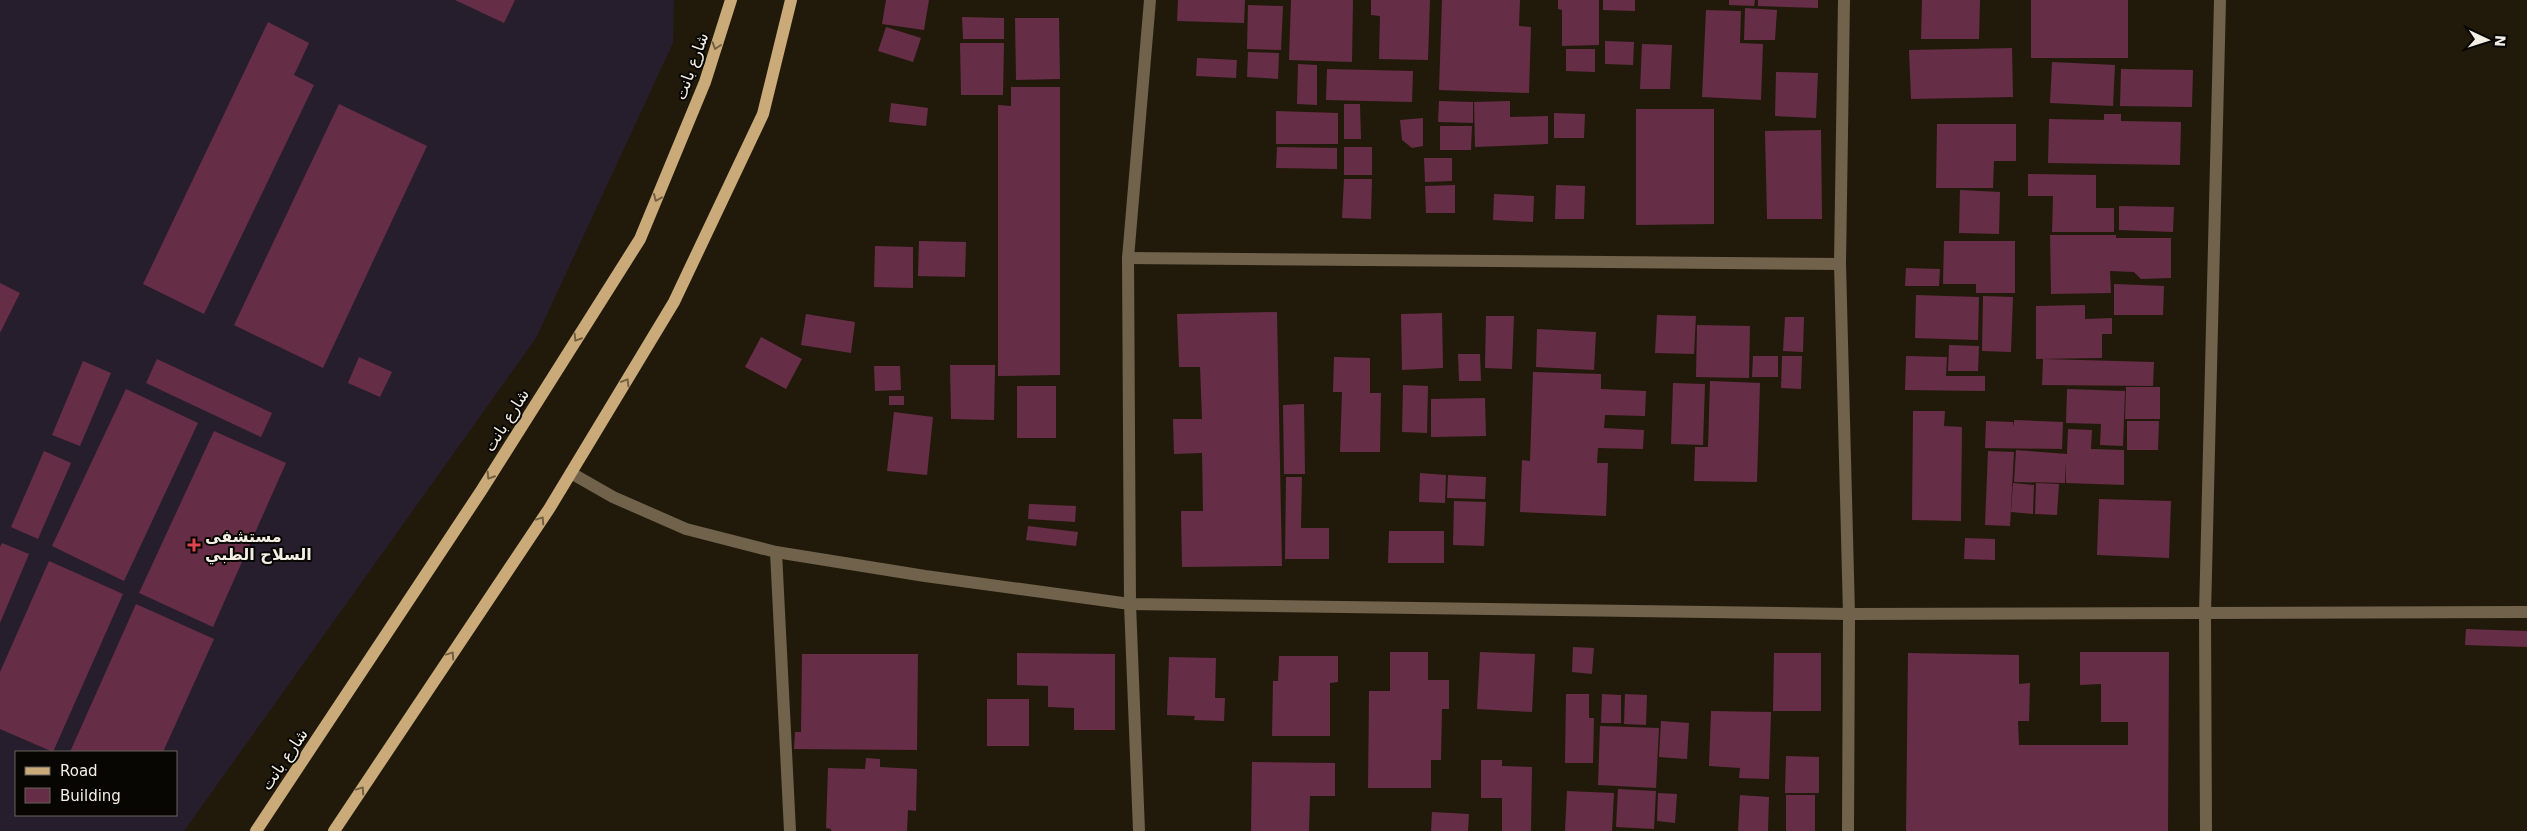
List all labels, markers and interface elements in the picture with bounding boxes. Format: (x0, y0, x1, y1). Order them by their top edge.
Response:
north arrow (2462, 15, 2512, 65)
street label: شارع بانت (671, 30, 713, 103)
text: N (2492, 35, 2508, 47)
one-way arrow (712, 42, 722, 50)
one-way arrow (652, 193, 662, 201)
one-way arrow (573, 333, 583, 342)
one-way arrow (620, 378, 630, 387)
street label: شارع بانت (480, 385, 534, 456)
one-way arrow (487, 471, 497, 480)
one-way arrow (535, 516, 545, 525)
place label: مستشفى السلاح الطبي (205, 527, 312, 565)
marker: مستشفى السلاح الطبي (187, 538, 201, 552)
one-way arrow (445, 652, 454, 661)
street label: شارع بانت (257, 725, 313, 794)
legend (15, 751, 178, 816)
text: Road (60, 762, 98, 780)
text: Building (60, 787, 121, 805)
one-way arrow (355, 787, 364, 796)

